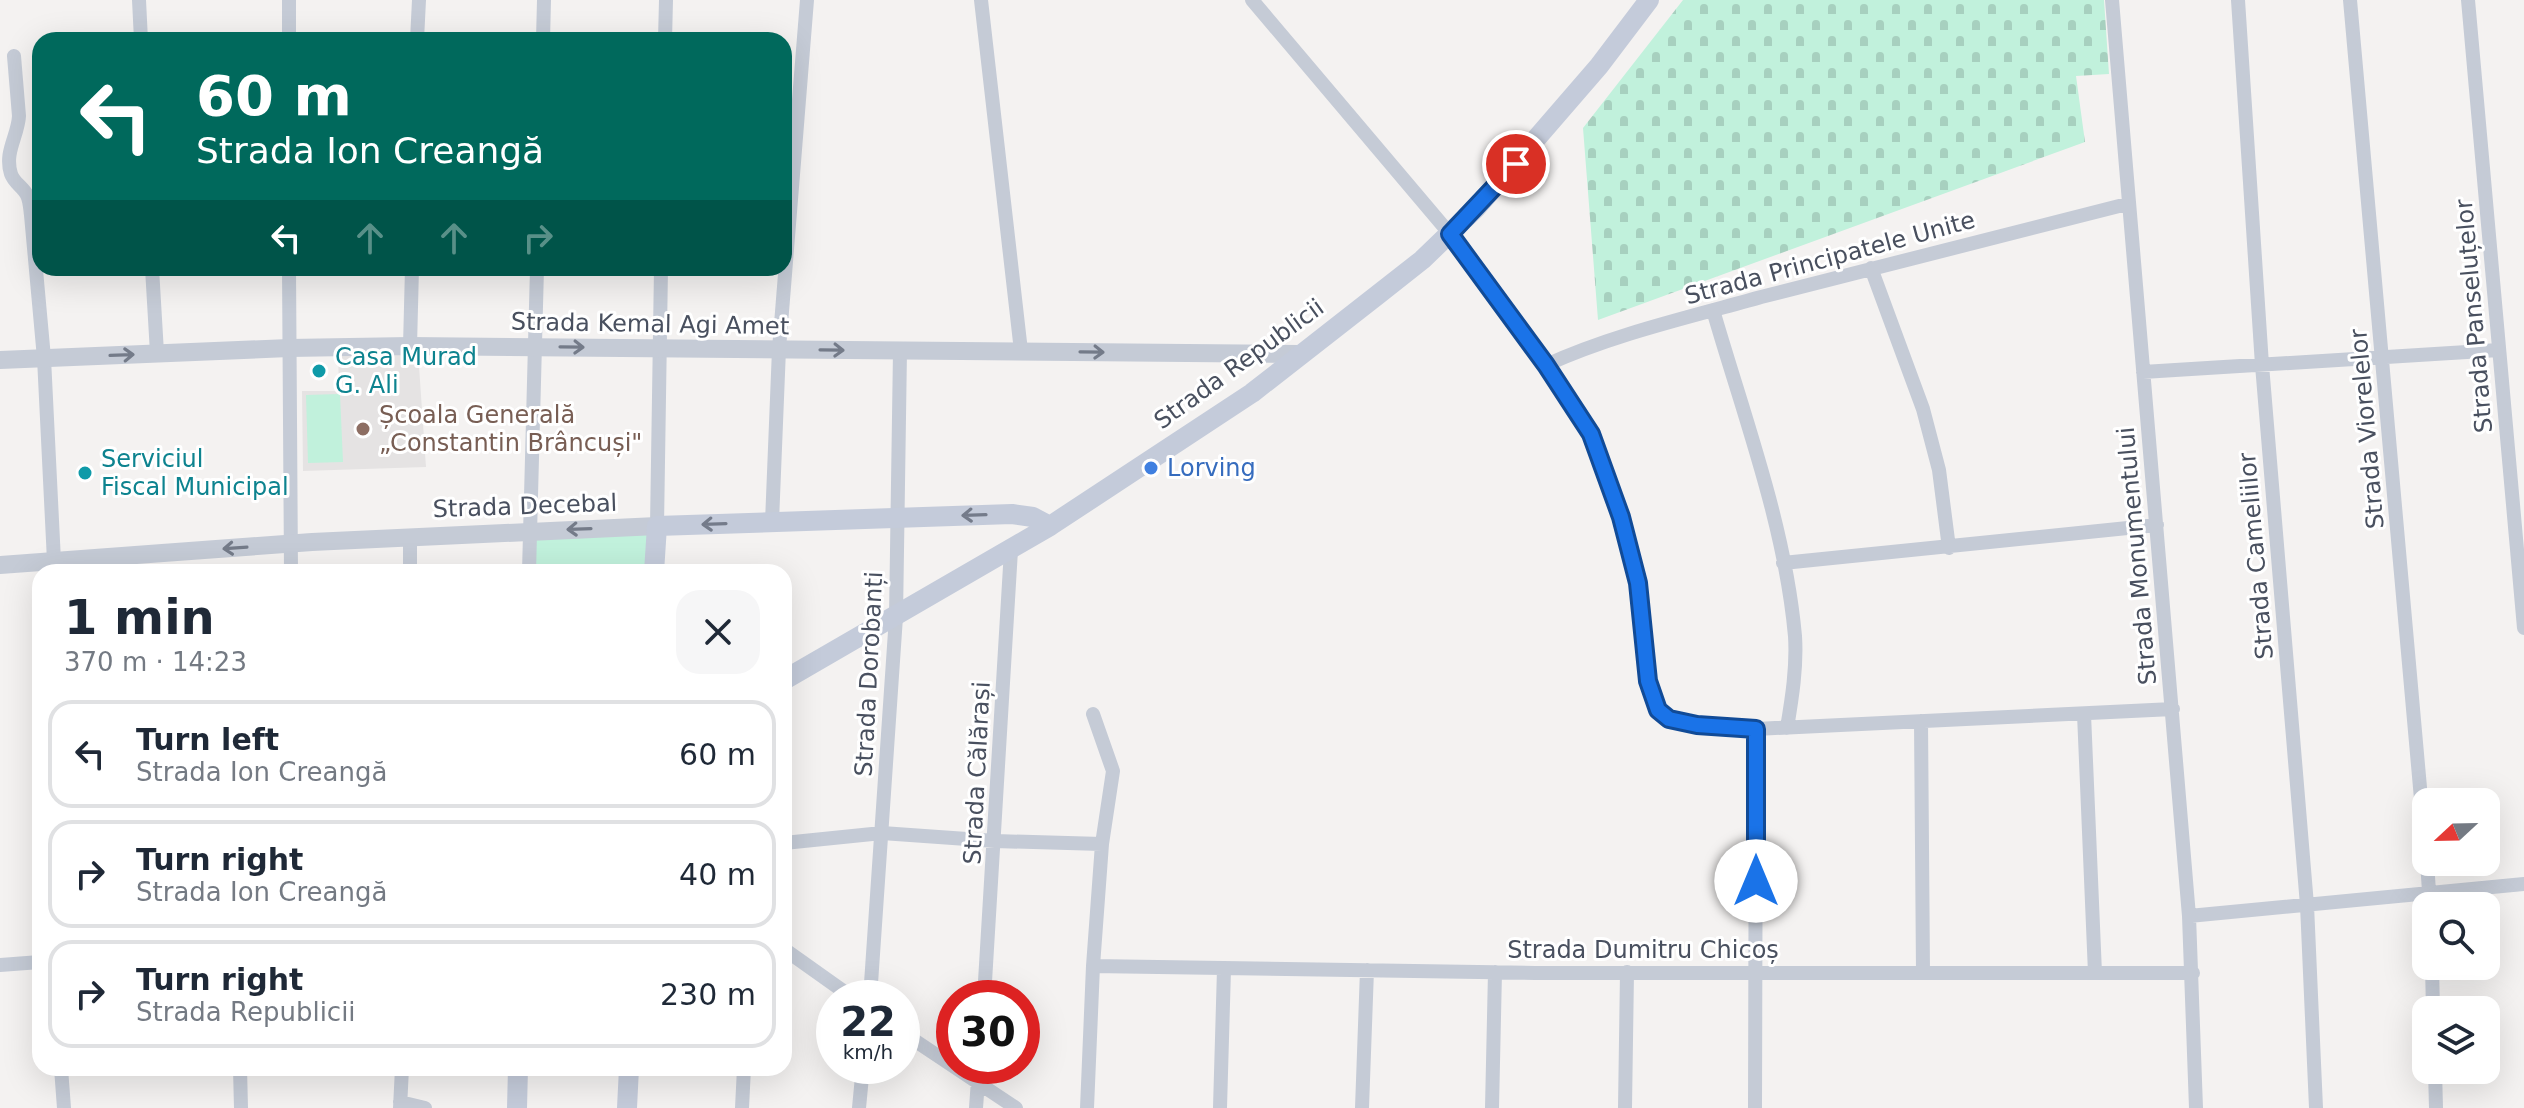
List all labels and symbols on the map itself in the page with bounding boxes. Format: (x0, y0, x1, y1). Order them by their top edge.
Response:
pin (1482, 130, 1550, 198)
street label: Strada Panseluțelor (2450, 198, 2498, 434)
street label: Strada Principatele Unite (1682, 206, 1978, 310)
street label: Strada Republicii (1149, 293, 1329, 435)
street label: Strada Kemal Agi Amet (511, 308, 789, 340)
street label: Strada Viorelelor (2344, 328, 2390, 530)
one-way arrow (558, 339, 585, 355)
one-way arrow (818, 342, 845, 357)
place label: Casa Murad G. Ali (335, 343, 477, 399)
one-way arrow (1078, 344, 1105, 360)
one-way arrow (108, 347, 135, 362)
marker: Casa Murad G. Ali (310, 362, 328, 380)
place label: Școala Generală „Constantin Brâncuși" (379, 401, 642, 457)
marker: Școala Generală „Constantin Brâncuși" (354, 420, 372, 438)
street label: Strada Monumentului (2112, 426, 2162, 686)
place label: Serviciul Fiscal Municipal (101, 445, 289, 501)
street label: Strada Cameliilor (2233, 451, 2279, 661)
place label: Lorving (1167, 454, 1256, 482)
marker: Lorving (1142, 459, 1160, 477)
marker: Serviciul Fiscal Municipal (76, 464, 94, 482)
street label: Strada Decebal (432, 489, 618, 523)
one-way arrow (961, 508, 988, 523)
one-way arrow (701, 517, 728, 532)
one-way arrow (566, 521, 593, 536)
one-way arrow (222, 541, 249, 556)
street label: Strada Dorobanți (850, 571, 888, 777)
street label: Strada Călărași (958, 681, 996, 865)
north arrow (2412, 788, 2500, 876)
position arrow (1714, 839, 1798, 923)
street label: Strada Dumitru Chicoș (1507, 936, 1779, 964)
speed limit sign: 30 (936, 980, 1040, 1084)

